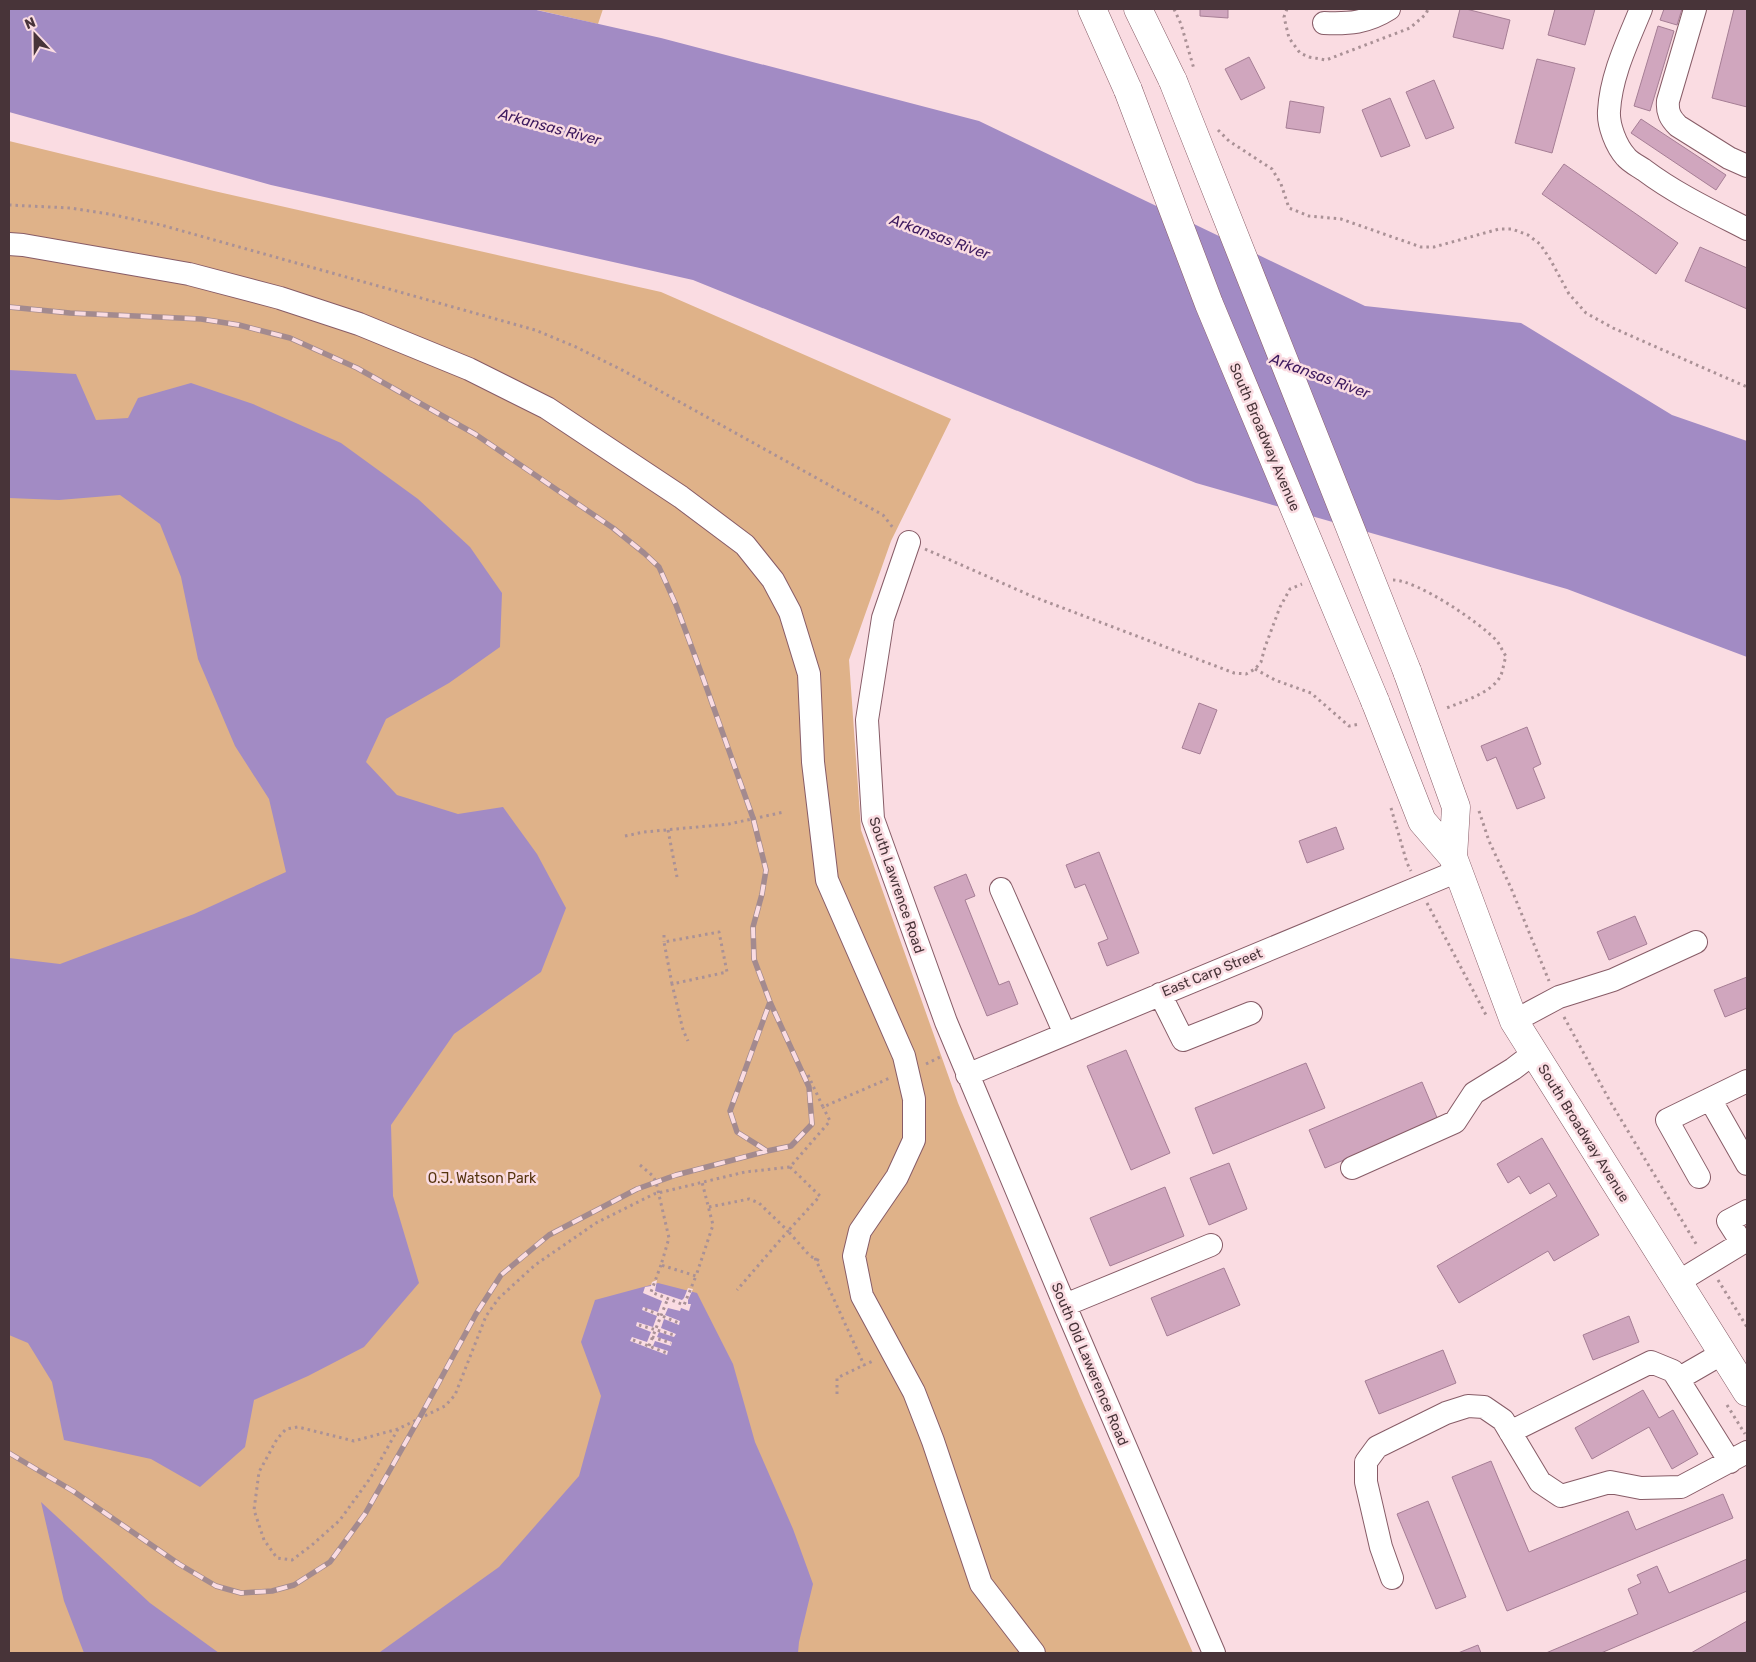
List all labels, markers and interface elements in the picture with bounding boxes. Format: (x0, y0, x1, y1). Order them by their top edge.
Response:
north arrow (10, 10, 60, 60)
text: N (22, 14, 38, 33)
water label: Arkansas River (496, 104, 604, 150)
water label: Arkansas River (887, 210, 994, 264)
water label: Arkansas River (1267, 349, 1374, 403)
street label: South Broadway Avenue (1226, 361, 1304, 514)
street label: South Lawrence Road (865, 815, 928, 956)
street label: East Carp Street (1159, 944, 1265, 1000)
street label: South Broadway Avenue (1534, 1061, 1633, 1205)
park label: O.J. Watson Park (428, 1170, 537, 1187)
street label: South Old Lawerence Road (1047, 1280, 1132, 1448)

